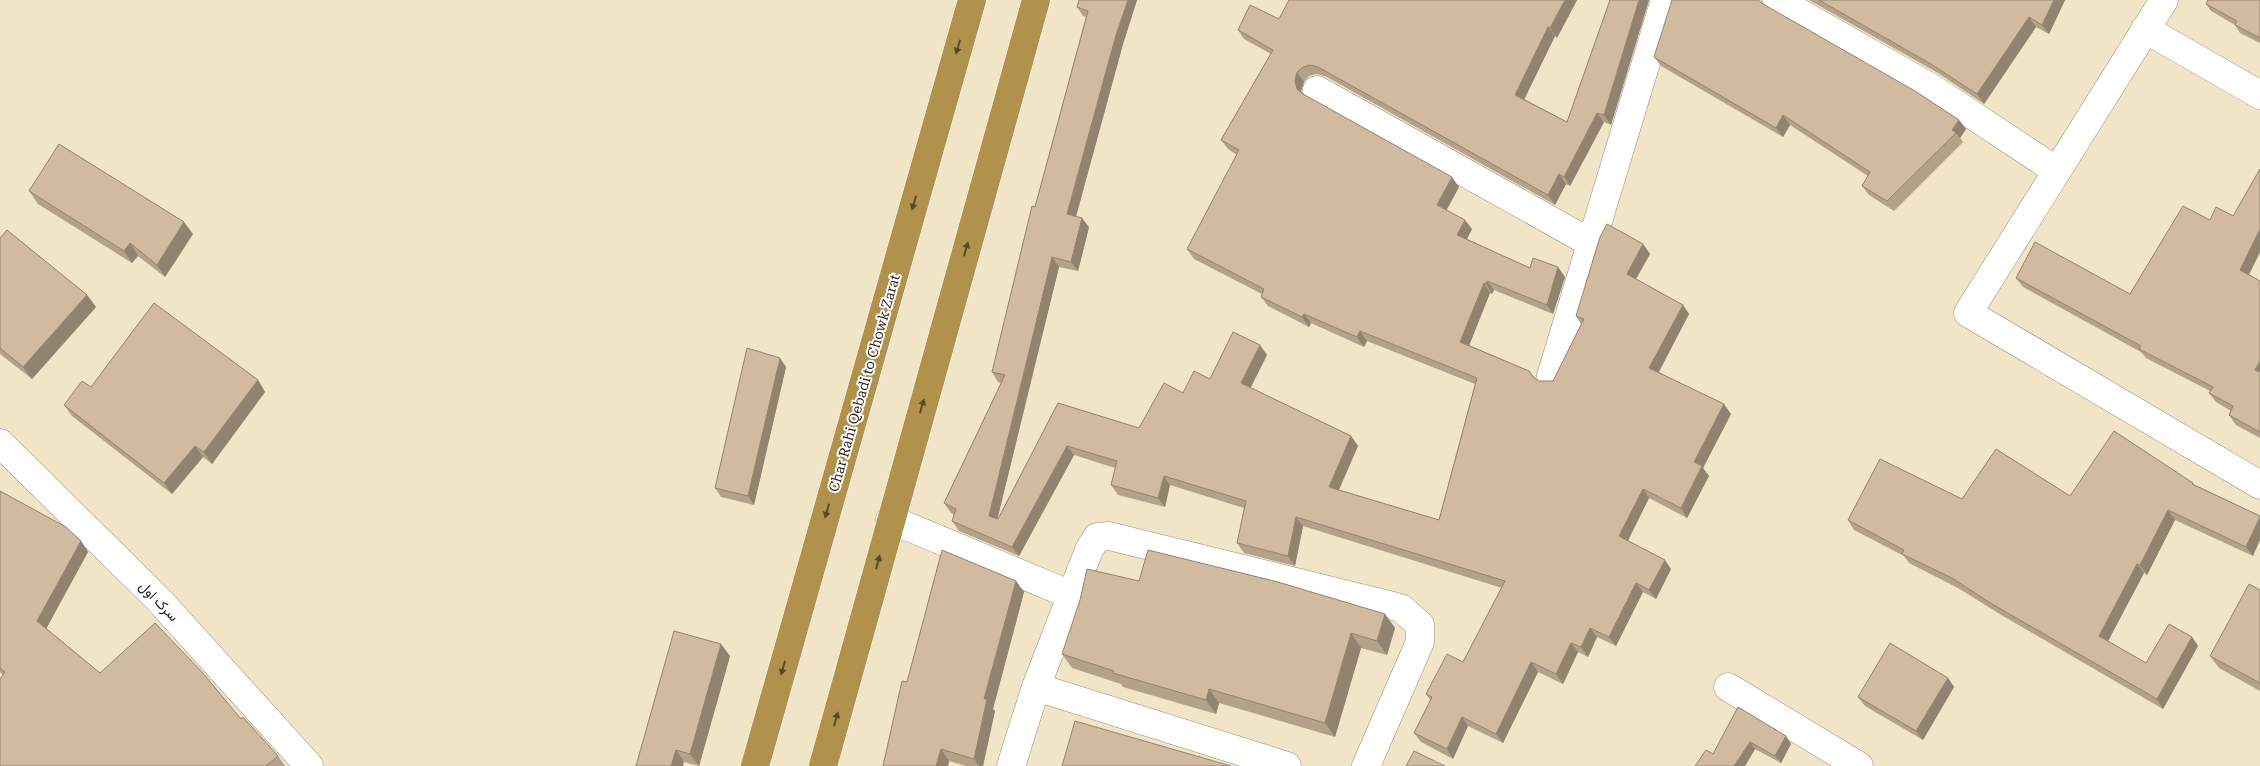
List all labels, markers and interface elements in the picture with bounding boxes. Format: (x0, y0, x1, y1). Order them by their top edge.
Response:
one-way arrow (954, 39, 962, 54)
one-way arrow (910, 196, 918, 211)
one-way arrow (962, 242, 970, 257)
street label: Char Rahi Qebadi to Chowk Zarat (825, 272, 903, 494)
one-way arrow (918, 398, 926, 413)
one-way arrow (823, 504, 831, 519)
one-way arrow (875, 555, 883, 570)
street label: سرک اول (135, 578, 182, 626)
one-way arrow (779, 660, 787, 675)
one-way arrow (832, 711, 840, 726)

